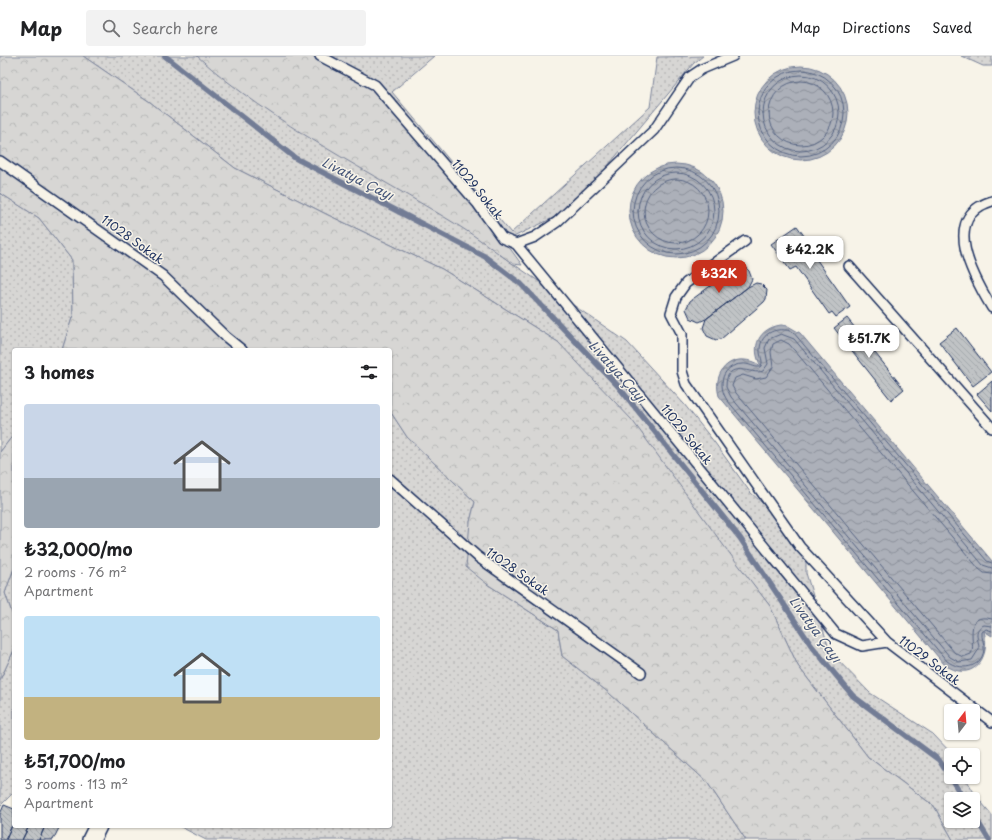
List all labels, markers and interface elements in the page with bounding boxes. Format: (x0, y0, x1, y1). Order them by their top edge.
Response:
search box (86, 10, 366, 46)
text: Map (20, 14, 62, 42)
text: Search here (132, 16, 218, 39)
icon: search (100, 17, 122, 39)
text: Map (790, 17, 820, 38)
text: Directions (842, 17, 910, 38)
text: Saved (932, 17, 972, 38)
water label: Livatya Çayı (319, 152, 398, 205)
street label: 11029 Sokak (448, 155, 508, 223)
street label: 11028 Sokak (98, 210, 168, 268)
pin: ₺42.2K (777, 236, 843, 270)
text: ₺42.2K (786, 239, 834, 258)
pin: ₺32K (695, 260, 743, 294)
text: ₺32K (701, 263, 737, 282)
pin: ₺51.7K (836, 325, 902, 359)
text: ₺51.7K (847, 328, 891, 347)
water label: Livatya Çayı (585, 336, 652, 407)
text: 3 homes (24, 359, 94, 385)
icon: filters (358, 361, 380, 383)
street label: 11029 Sokak (657, 400, 717, 468)
icon: home (166, 430, 238, 502)
text: ₺32,000/mo (24, 536, 132, 562)
street label: 11028 Sokak (483, 543, 553, 600)
text: 2 rooms · 76 m² (24, 562, 127, 581)
text: Apartment (24, 581, 93, 600)
water label: Livatya Çayı (785, 592, 847, 667)
street label: 11029 Sokak (895, 631, 965, 689)
icon: home (166, 642, 238, 714)
north arrow (944, 704, 980, 740)
map controls (944, 704, 980, 828)
text: ₺51,700/mo (24, 748, 125, 774)
button: locate (944, 748, 980, 784)
text: 3 rooms · 113 m² (24, 774, 128, 793)
button: layers (944, 792, 980, 828)
text: Apartment (24, 793, 93, 812)

